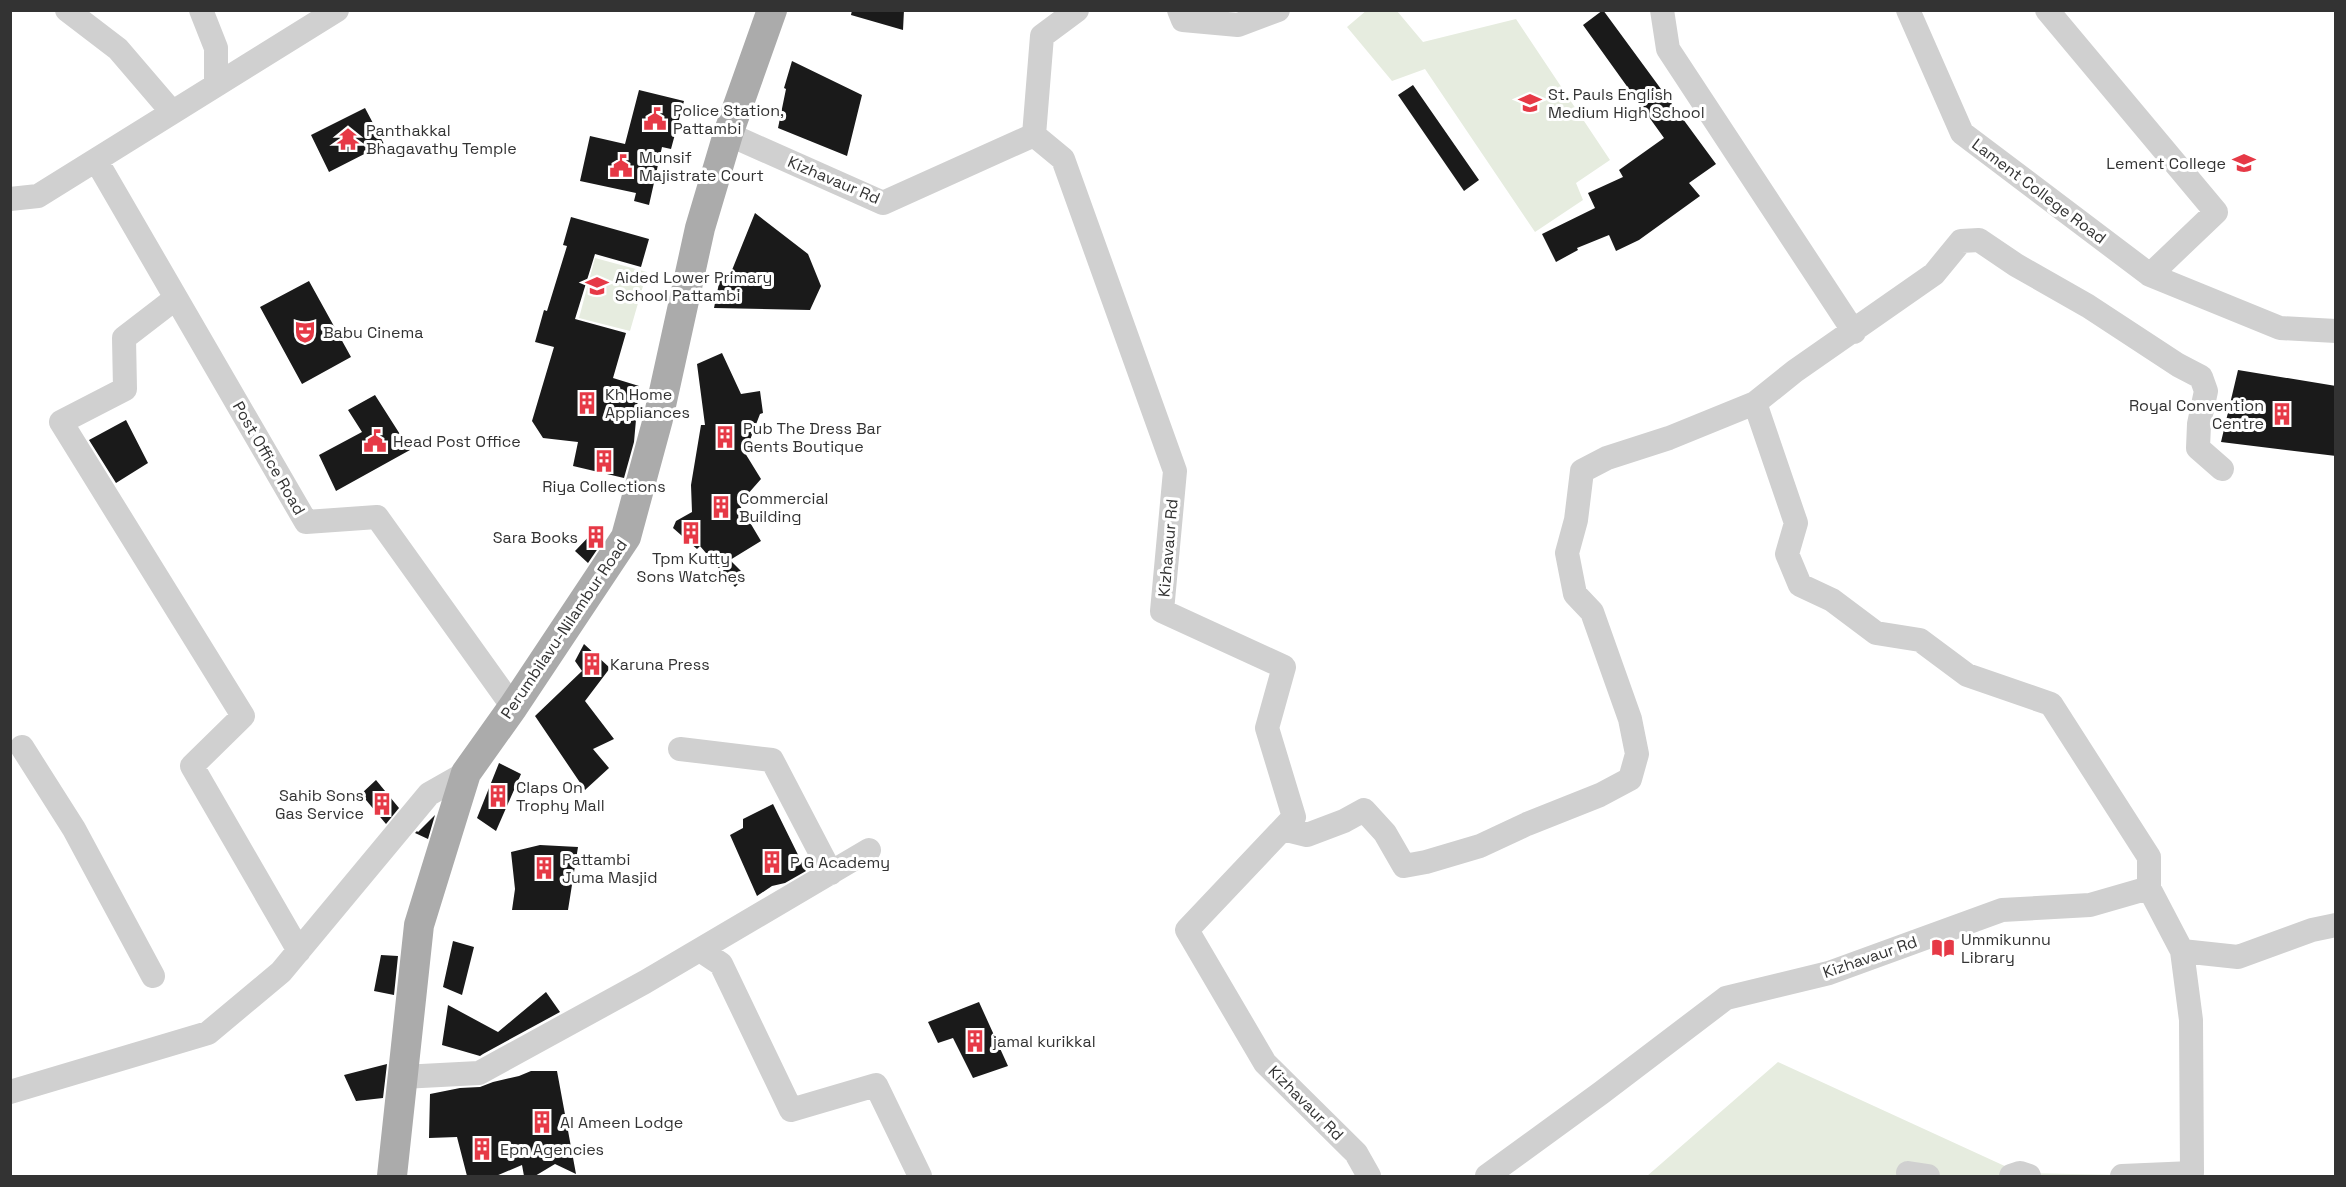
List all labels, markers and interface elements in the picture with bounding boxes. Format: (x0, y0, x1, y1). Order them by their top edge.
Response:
place label: St. Pauls English Medium High School (1548, 84, 1705, 123)
school or university icon: St. Pauls English Medium High School (1517, 90, 1543, 116)
place label: Police Station, Pattambi (673, 100, 784, 139)
public building icon: Police Station, Pattambi (642, 106, 668, 132)
place label: Panthakkal Bhagavathy Temple (366, 120, 517, 159)
temple icon: Panthakkal Bhagavathy Temple (335, 126, 361, 152)
street label: Lament College Road (1968, 134, 2110, 248)
place label: Munsif Majistrate Court (639, 147, 764, 186)
school or university icon: Lement College (2231, 150, 2257, 176)
street label: Kizhavaur Rd (785, 151, 883, 209)
public building icon: Munsif Majistrate Court (608, 153, 634, 179)
place label: Lement College (2106, 153, 2226, 174)
place label: Aided Lower Primary School Pattambi (615, 267, 772, 306)
school or university icon: Aided Lower Primary School Pattambi (584, 273, 610, 299)
theatre icon: Babu Cinema (292, 319, 318, 345)
place label: Babu Cinema (323, 322, 423, 343)
place label: Kh Home Appliances (605, 384, 690, 423)
building icon: Kh Home Appliances (574, 390, 600, 416)
place label: Royal Convention Centre (2129, 395, 2264, 434)
street label: Post Office Road (228, 397, 310, 519)
building icon: Royal Convention Centre (2269, 401, 2295, 427)
place label: Pub The Dress Bar Gents Boutique (743, 418, 882, 457)
building icon: Pub The Dress Bar Gents Boutique (712, 424, 738, 450)
public building icon: Head Post Office (362, 428, 388, 454)
place label: Head Post Office (393, 431, 521, 452)
building icon: Riya Collections (591, 448, 617, 474)
place label: Riya Collections (542, 476, 666, 497)
place label: Commercial Building (739, 488, 829, 527)
building icon: Commercial Building (708, 494, 734, 520)
street label: Kizhavaur Rd (1153, 498, 1183, 598)
building icon: Tpm Kutty Sons Watches (678, 520, 704, 546)
building icon: Sara Books (583, 524, 609, 550)
place label: Sara Books (493, 527, 578, 548)
street label: Perumbilavu-Nilambur Road (496, 535, 632, 723)
place label: Tpm Kutty Sons Watches (637, 548, 745, 587)
building icon: Karuna Press (579, 651, 605, 677)
place label: Karuna Press (610, 654, 710, 675)
place label: Claps On Trophy Mall (516, 777, 605, 816)
building icon: Claps On Trophy Mall (485, 783, 511, 809)
place label: Sahib Sons Gas Service (275, 785, 364, 824)
building icon: Sahib Sons Gas Service (369, 791, 395, 817)
place label: Pattambi Juma Masjid (562, 849, 658, 888)
building icon: P G Academy (759, 849, 785, 875)
place label: P G Academy (790, 852, 890, 873)
building icon: Pattambi Juma Masjid (531, 855, 557, 881)
place label: Ummikunnu Library (1961, 929, 2051, 968)
street label: Kizhavaur Rd (1820, 931, 1920, 983)
library icon: Ummikunnu Library (1930, 935, 1956, 961)
building icon: jamal kurikkal (962, 1028, 988, 1054)
place label: jamal kurikkal (992, 1031, 1096, 1052)
street label: Kizhavaur Rd (1264, 1061, 1348, 1145)
building icon: Al Ameen Lodge (529, 1109, 555, 1135)
place label: Al Ameen Lodge (560, 1112, 683, 1133)
building icon: Epn Agencies (469, 1136, 495, 1162)
place label: Epn Agencies (500, 1139, 604, 1160)

